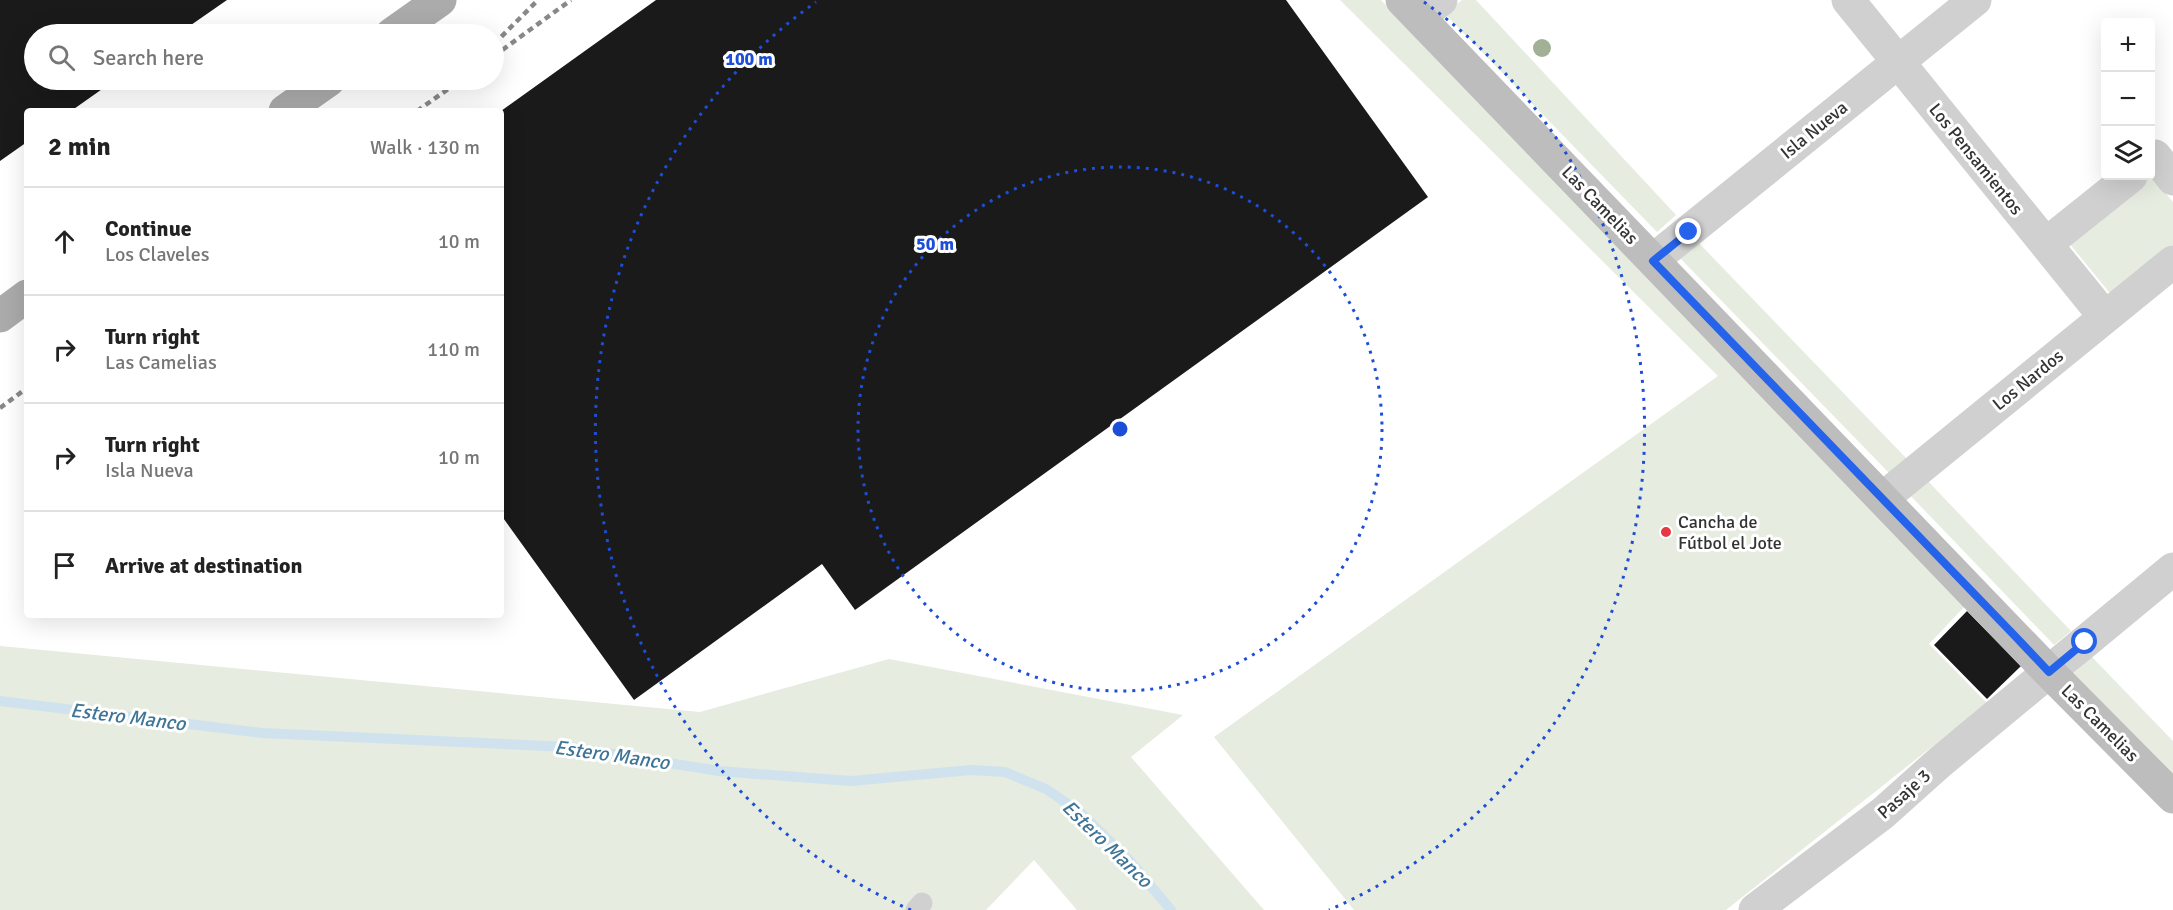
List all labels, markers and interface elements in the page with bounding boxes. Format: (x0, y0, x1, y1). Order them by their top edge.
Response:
map controls (2101, 18, 2155, 180)
button: + (2101, 18, 2155, 72)
search box (24, 24, 504, 90)
icon: search (45, 41, 78, 74)
text: Search here (93, 44, 204, 71)
text: 100 m (725, 48, 773, 70)
button: − (2101, 72, 2155, 126)
street label: Isla Nueva (1776, 96, 1852, 164)
street label: Los Pensamientos (1924, 99, 2028, 219)
button: layers (2101, 126, 2155, 180)
text: 2 min (48, 131, 111, 163)
text: Walk · 130 m (370, 135, 480, 160)
street label: Las Camelias (1557, 161, 1643, 249)
text: Continue (105, 215, 192, 242)
route end (1675, 218, 1701, 244)
icon: ahead (48, 225, 81, 258)
text: 10 m (438, 229, 480, 254)
text: 50 m (916, 233, 954, 255)
text: Los Claveles (105, 242, 210, 267)
text: Turn right (105, 323, 200, 350)
icon: right (48, 333, 81, 366)
text: 110 m (427, 337, 480, 362)
street label: Los Nardos (1988, 345, 2068, 415)
text: Las Camelias (105, 350, 217, 375)
centre of rings (1110, 419, 1130, 439)
text: Turn right (105, 431, 200, 458)
icon: right (48, 441, 81, 474)
text: 10 m (438, 445, 480, 470)
text: Isla Nueva (105, 458, 194, 483)
place label: Cancha de Fútbol el Jote (1678, 511, 1782, 554)
marker: Cancha de Fútbol el Jote (1659, 525, 1673, 539)
icon: arrive (48, 549, 81, 582)
text: Arrive at destination (105, 552, 302, 579)
route start (2071, 628, 2097, 654)
street label: Las Camelias (2057, 680, 2143, 766)
water label: Estero Manco (69, 698, 188, 737)
water label: Estero Manco (553, 735, 673, 776)
street label: Pasaje 3 (1873, 765, 1935, 823)
water label: Estero Manco (1057, 795, 1158, 894)

